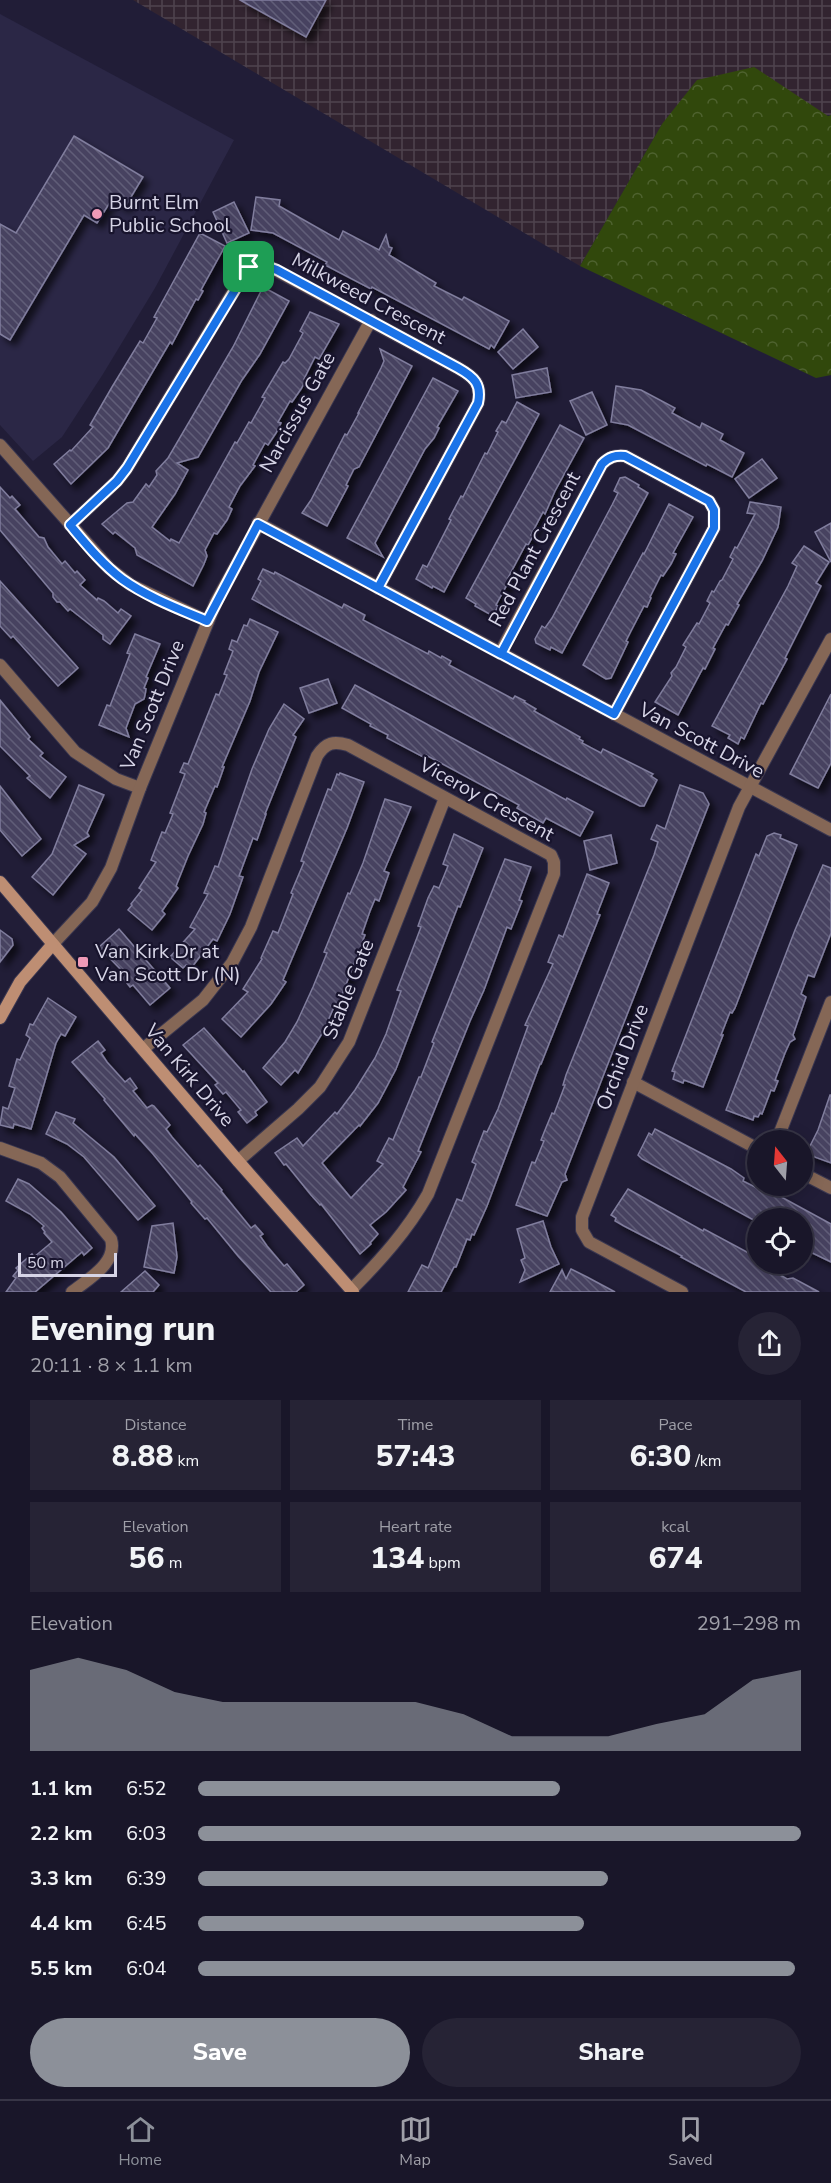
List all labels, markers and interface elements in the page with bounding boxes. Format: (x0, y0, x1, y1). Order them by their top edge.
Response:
place label: Burnt Elm Public School (109, 189, 231, 239)
marker: Burnt Elm Public School (90, 207, 104, 221)
pin (223, 241, 274, 292)
street label: Milkweed Crescent (287, 246, 451, 351)
icon: arrive (232, 250, 265, 283)
street label: Narcissus Gate (253, 347, 342, 477)
street label: Red Plant Crescent (482, 466, 587, 632)
street label: Van Scott Drive (114, 636, 191, 775)
street label: Van Scott Drive (633, 696, 769, 785)
street label: Viceroy Crescent (414, 751, 560, 848)
street label: Stable Gate (316, 935, 381, 1043)
place label: Van Kirk Dr at Van Scott Dr (N) (94, 938, 241, 988)
marker: Van Kirk Dr at Van Scott Dr (N) (76, 955, 90, 969)
street label: Orchid Drive (590, 1000, 655, 1114)
street label: Van Kirk Drive (138, 1017, 241, 1132)
north arrow (747, 1130, 813, 1196)
map controls (747, 1130, 813, 1274)
button: locate (747, 1208, 813, 1274)
scale bar (18, 1250, 117, 1278)
text: 50 m (27, 1252, 64, 1274)
text: Evening run (30, 1307, 215, 1352)
button: share (738, 1312, 801, 1375)
text: 20:11 · 8 × 1.1 km (30, 1352, 193, 1379)
text: Distance (124, 1414, 187, 1436)
text: Time (398, 1414, 433, 1436)
text: Pace (659, 1414, 692, 1436)
text: 8.88 (112, 1436, 174, 1477)
text: 57:43 (376, 1436, 455, 1477)
text: 6:30 (629, 1436, 691, 1477)
text: km (174, 1450, 199, 1472)
text: /km (691, 1450, 722, 1472)
text: Elevation (122, 1516, 189, 1538)
text: Heart rate (379, 1516, 452, 1538)
text: kcal (661, 1516, 690, 1538)
text: 56 (129, 1538, 165, 1579)
text: 134 (370, 1538, 424, 1579)
text: 674 (649, 1538, 703, 1579)
text: m (165, 1552, 182, 1574)
text: bpm (424, 1552, 461, 1574)
text: Elevation (30, 1610, 113, 1637)
text: 291–298 m (697, 1610, 801, 1637)
text: 1.1 km (30, 1775, 93, 1802)
text: 6:52 (126, 1775, 167, 1802)
text: 2.2 km (30, 1820, 93, 1847)
text: 6:03 (126, 1820, 167, 1847)
text: 3.3 km (30, 1865, 93, 1892)
text: 6:39 (126, 1865, 167, 1892)
text: 4.4 km (30, 1910, 93, 1937)
text: 6:45 (126, 1910, 167, 1937)
text: 5.5 km (30, 1955, 93, 1982)
text: 6:04 (126, 1955, 167, 1982)
button: Save (30, 2018, 410, 2087)
button: Share (422, 2018, 801, 2087)
tab: Home (118, 2113, 162, 2171)
tab: Map (399, 2113, 432, 2171)
tab: Saved (668, 2113, 713, 2171)

